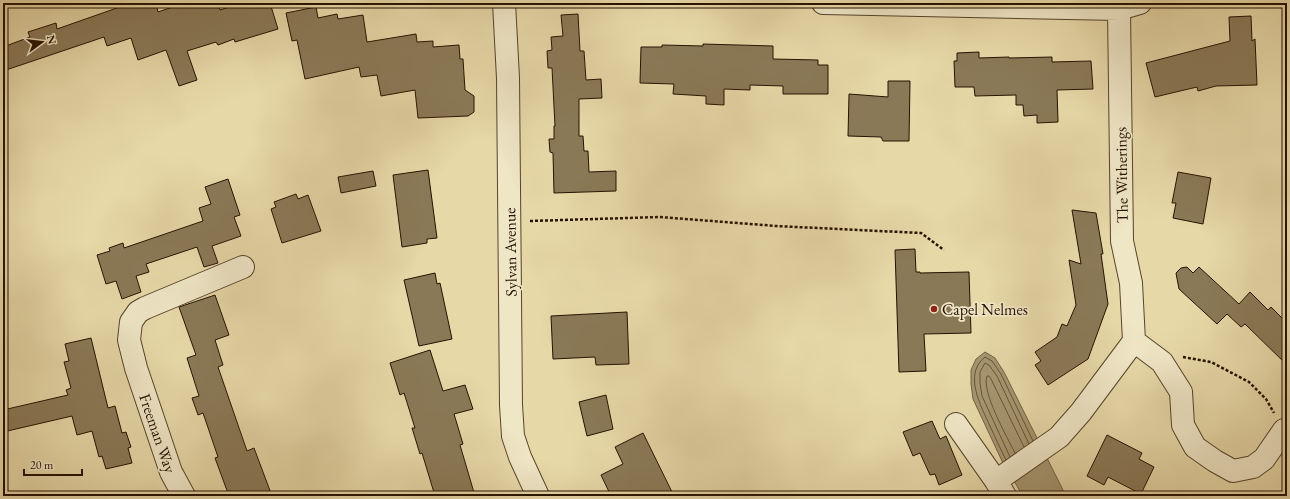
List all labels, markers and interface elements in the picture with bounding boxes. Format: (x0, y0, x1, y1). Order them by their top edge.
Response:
north arrow (22, 22, 62, 62)
text: N (44, 33, 60, 46)
street label: The Witherings (1110, 127, 1133, 223)
street label: Sylvan Avenue (499, 207, 522, 297)
place label: Capel Nelmes (942, 299, 1028, 320)
marker: Capel Nelmes (929, 304, 939, 314)
street label: Freeman Way (134, 391, 181, 477)
scale bar (24, 451, 82, 477)
text: 20 m (30, 457, 54, 473)

